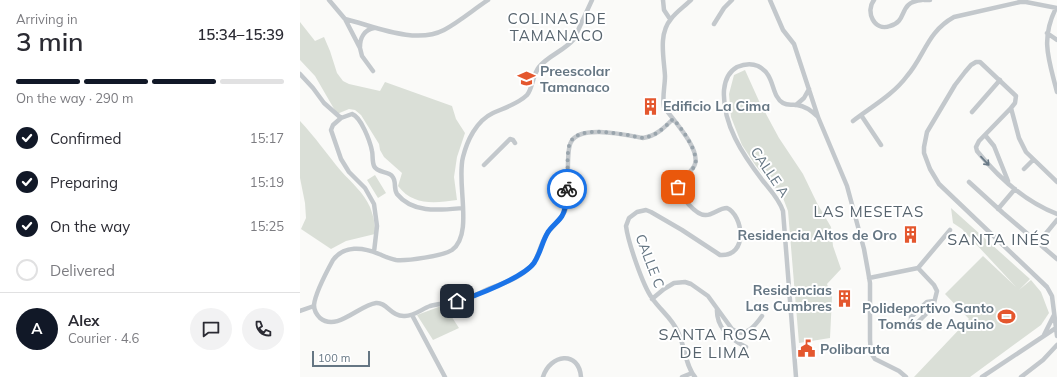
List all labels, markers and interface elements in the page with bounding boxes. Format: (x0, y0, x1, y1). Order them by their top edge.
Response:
district label: COLINAS DE TAMANACO (508, 9, 607, 45)
text: Arriving in (16, 11, 78, 27)
text: 3 min (16, 25, 84, 58)
text: 15:34–15:39 (197, 25, 284, 44)
place label: Preescolar Tamanaco (540, 62, 610, 96)
school or university icon: Preescolar Tamanaco (517, 69, 537, 89)
text: On the way · 290 m (16, 90, 133, 106)
building icon: Edificio La Cima (640, 96, 660, 116)
place label: Edificio La Cima (663, 97, 770, 115)
icon: check (16, 127, 38, 149)
text: Confirmed (50, 129, 121, 148)
text: 15:17 (250, 130, 284, 146)
street label: CALLE A (747, 143, 794, 201)
one-way arrow (981, 155, 990, 166)
courier (547, 169, 587, 209)
pin (661, 170, 695, 204)
icon: check (16, 171, 38, 193)
text: Preparing (50, 173, 118, 192)
text: 15:19 (250, 174, 284, 190)
icon: bag (667, 176, 689, 198)
icon: bike (556, 178, 578, 200)
district label: LAS MESETAS (814, 202, 924, 221)
icon: check (16, 215, 38, 237)
text: On the way (50, 217, 130, 236)
text: 15:25 (250, 218, 284, 234)
building icon: Residencia Altos de Oro (900, 225, 920, 245)
place label: Residencia Altos de Oro (738, 226, 897, 244)
district label: SANTA INÉS (947, 229, 1051, 249)
street label: CALLE C (632, 231, 668, 291)
text: Delivered (50, 261, 115, 280)
place label: Residencias Las Cumbres (746, 281, 832, 315)
pin (440, 284, 474, 318)
building icon: Residencias Las Cumbres (835, 288, 855, 308)
icon: home (446, 290, 468, 312)
place label: Polideportivo Santo Tomás de Aquino (862, 299, 994, 333)
sports icon: Polideportivo Santo Tomás de Aquino (997, 306, 1017, 326)
button: chat (190, 308, 232, 350)
button: phone (242, 308, 284, 350)
text: Alex (68, 311, 100, 330)
text: A (31, 319, 43, 338)
district label: SANTA ROSA DE LIMA (658, 324, 772, 362)
text: Courier · 4.6 (68, 330, 139, 346)
public building icon: Polibaruta (797, 339, 817, 359)
place label: Polibaruta (820, 340, 890, 358)
scale bar (312, 349, 370, 368)
text: 100 m (318, 351, 350, 365)

